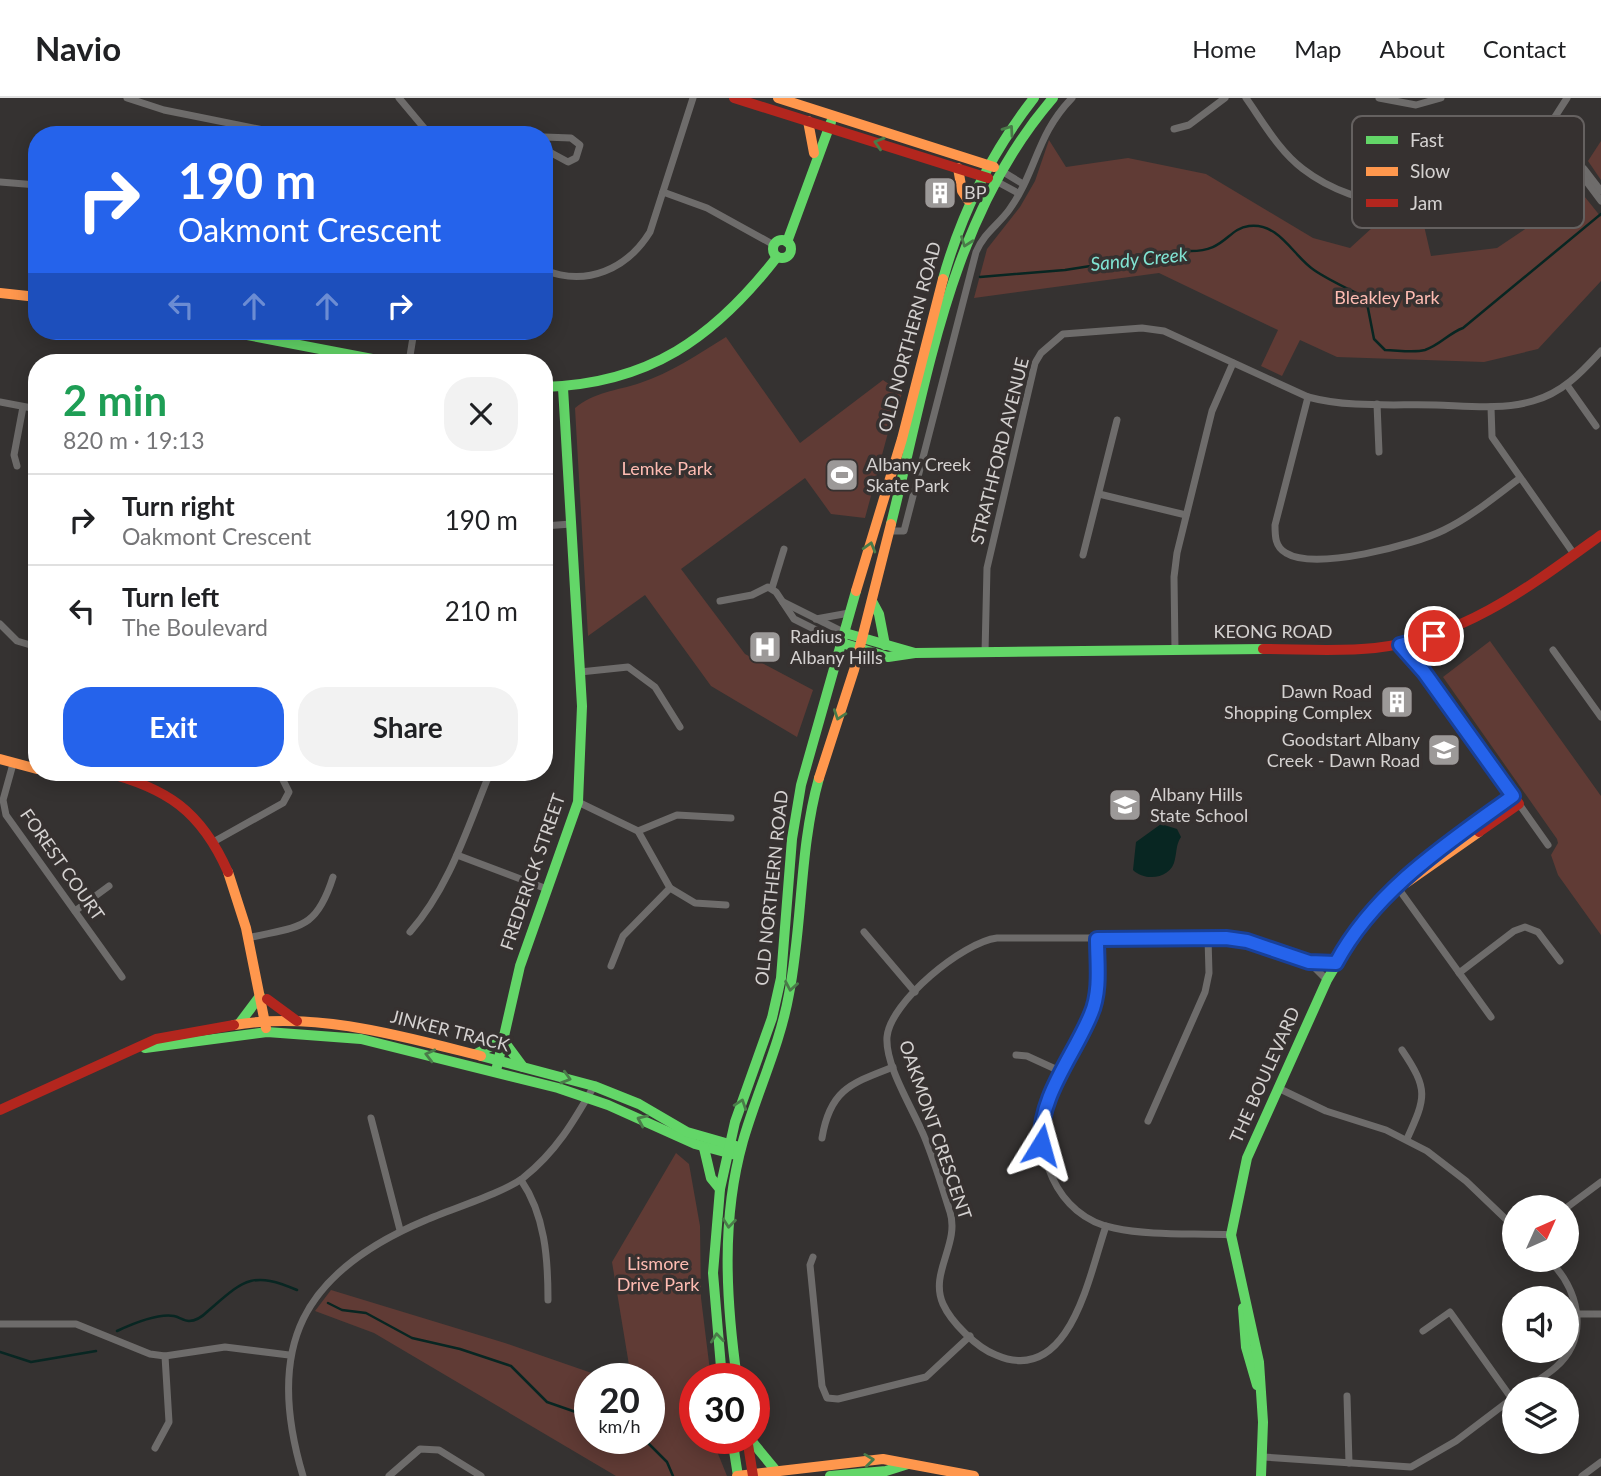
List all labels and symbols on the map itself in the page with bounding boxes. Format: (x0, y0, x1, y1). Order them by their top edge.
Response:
legend (1352, 116, 1584, 228)
one-way arrow (1001, 125, 1013, 138)
text: Fast (1410, 128, 1444, 151)
one-way arrow (873, 137, 886, 151)
text: Slow (1410, 159, 1450, 182)
building icon: BP (921, 174, 959, 212)
place label: BP (964, 181, 987, 203)
text: Jam (1410, 191, 1443, 214)
one-way arrow (960, 236, 974, 248)
street label: OLD NORTHERN ROAD (873, 239, 945, 434)
water label: Sandy Creek (1089, 242, 1190, 275)
park label: Bleakley Park (1334, 286, 1441, 308)
street label: STRATHFORD AVENUE (965, 355, 1033, 546)
place label: Albany Creek Skate Park (866, 453, 972, 496)
sports icon: Albany Creek Skate Park (823, 456, 861, 494)
park label: Lemke Park (622, 457, 713, 479)
one-way arrow (861, 542, 876, 554)
pin (1404, 606, 1464, 666)
street label: KEONG ROAD (1213, 620, 1333, 642)
place label: Radius Albany Hills (790, 625, 883, 668)
hospital icon: Radius Albany Hills (746, 628, 784, 666)
place label: Dawn Road Shopping Complex (1224, 680, 1372, 723)
building icon: Dawn Road Shopping Complex (1378, 683, 1416, 721)
one-way arrow (833, 708, 847, 720)
place label: Goodstart Albany Creek - Dawn Road (1267, 728, 1421, 771)
school or university icon: Goodstart Albany Creek - Dawn Road (1425, 731, 1463, 769)
place label: Albany Hills State School (1150, 783, 1248, 826)
school or university icon: Albany Hills State School (1106, 786, 1144, 824)
street label: OLD NORTHERN ROAD (750, 789, 792, 987)
street label: FREDERICK STREET (495, 790, 569, 953)
street label: FOREST COURT (16, 804, 110, 925)
one-way arrow (784, 980, 799, 992)
street label: THE BOULEVARD (1224, 1003, 1304, 1146)
street label: JINKER TRACK (389, 1005, 512, 1055)
street label: OAKMONT CRESCENT (895, 1037, 977, 1222)
one-way arrow (424, 1049, 436, 1063)
one-way arrow (560, 1070, 572, 1085)
one-way arrow (733, 1098, 747, 1110)
position arrow (1004, 1108, 1078, 1182)
one-way arrow (636, 1115, 649, 1129)
north arrow (1502, 1195, 1578, 1272)
one-way arrow (722, 1218, 737, 1229)
park label: Lismore Drive Park (617, 1252, 700, 1295)
one-way arrow (710, 1333, 725, 1344)
speed limit sign: 30 (679, 1363, 770, 1454)
one-way arrow (863, 1453, 875, 1468)

